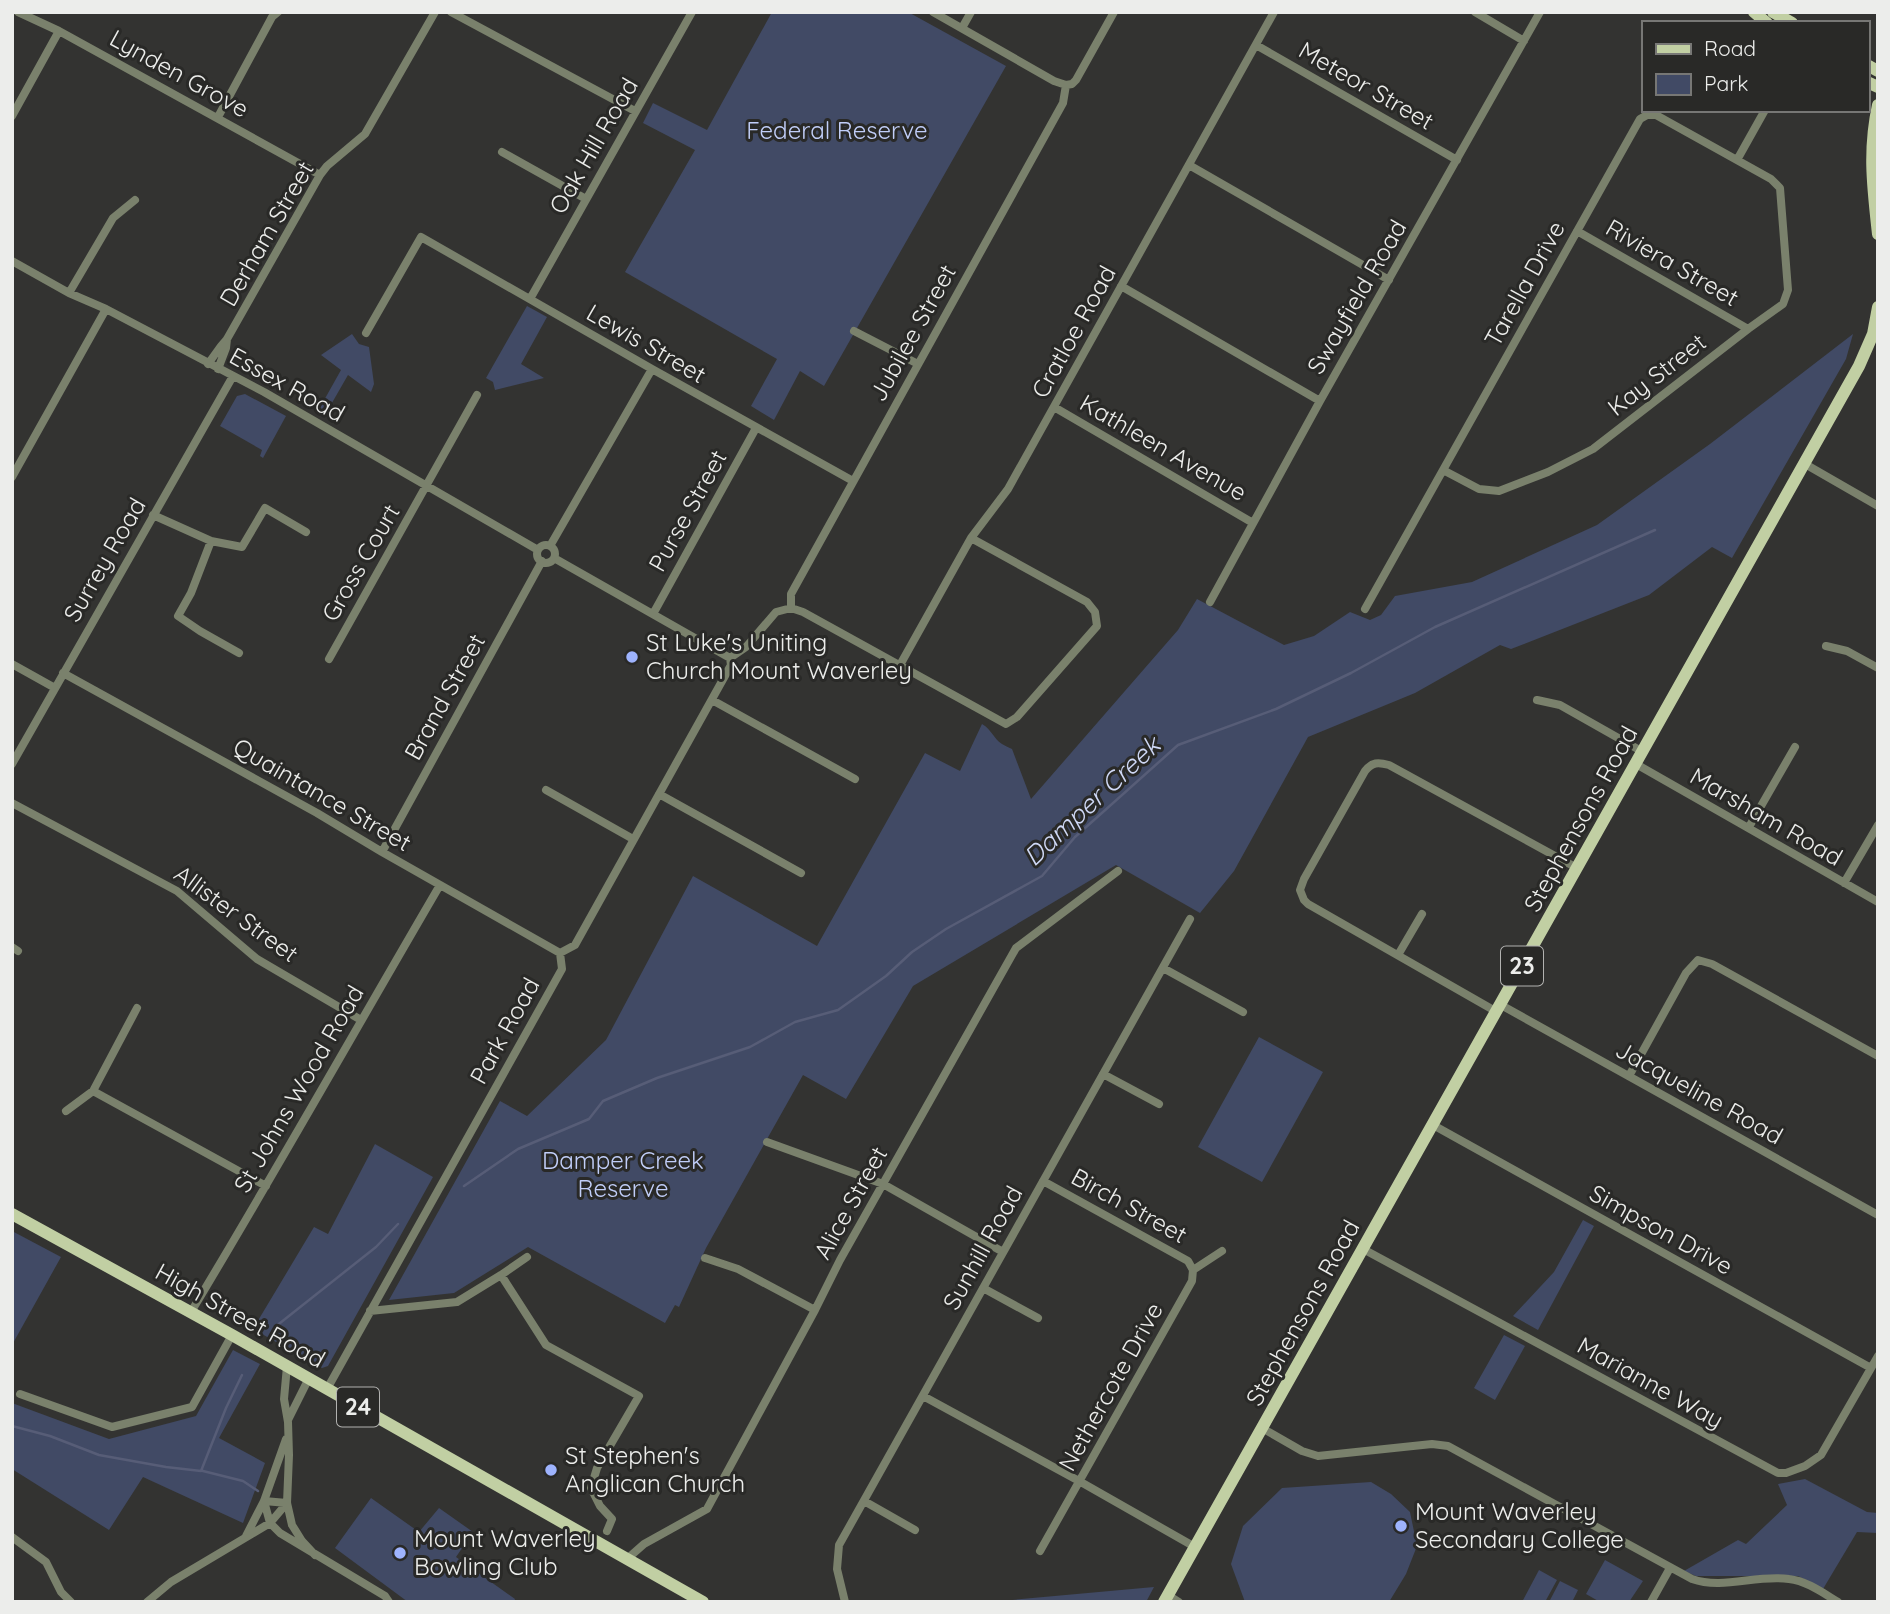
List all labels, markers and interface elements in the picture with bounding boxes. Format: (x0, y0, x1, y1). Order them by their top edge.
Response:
legend (1642, 21, 1869, 112)
street label: Lynden Grove (105, 23, 254, 124)
street label: Meteor Street (1294, 34, 1439, 136)
text: Road (1704, 35, 1756, 61)
text: Park (1704, 70, 1748, 96)
street label: Oak Hill Road (542, 72, 644, 219)
park label: Federal Reserve (746, 115, 928, 145)
street label: Derham Street (213, 156, 320, 311)
street label: Riviera Street (1601, 212, 1744, 312)
street label: Swayfield Road (1300, 214, 1412, 379)
street label: Tarella Drive (1477, 216, 1571, 351)
street label: Jubilee Street (862, 259, 962, 406)
street label: Cratloe Road (1024, 260, 1122, 403)
street label: Lewis Street (581, 297, 712, 389)
street label: Kay Street (1601, 327, 1712, 422)
street label: Essex Road (225, 340, 350, 428)
street label: Kathleen Avenue (1075, 387, 1252, 507)
street label: Purse Street (642, 445, 733, 576)
street label: Surrey Road (57, 492, 152, 627)
street label: Gross Court (315, 499, 406, 626)
place label: St Luke's Uniting Church Mount Waverley (646, 627, 912, 685)
street label: Brand Street (397, 628, 491, 765)
marker: St Luke's Uniting Church Mount Waverley (624, 649, 640, 665)
street label: Stephensons Road (1517, 720, 1644, 917)
water label: Damper Creek (1016, 727, 1169, 873)
street label: Quaintance Street (228, 731, 417, 857)
street label: Marsham Road (1685, 760, 1848, 872)
street label: Allister Street (169, 858, 304, 968)
road number: 23 (1501, 946, 1543, 986)
street label: Park Road (463, 972, 546, 1089)
street label: St Johns Wood Road (227, 980, 370, 1197)
street label: Jacqueline Road (1611, 1034, 1788, 1150)
street label: Alice Street (807, 1141, 893, 1264)
park label: Damper Creek Reserve (542, 1145, 704, 1203)
street label: Birch Street (1066, 1161, 1193, 1249)
street label: Simpson Drive (1585, 1177, 1738, 1281)
street label: Sunhill Road (936, 1180, 1028, 1315)
street label: Stephensons Road (1239, 1214, 1366, 1411)
street label: High Street Road (150, 1256, 331, 1374)
street label: Nethercote Drive (1051, 1297, 1169, 1476)
street label: Marianne Way (1572, 1330, 1729, 1435)
road number: 24 (337, 1388, 379, 1426)
place label: St Stephen's Anglican Church (565, 1440, 745, 1498)
marker: St Stephen's Anglican Church (543, 1462, 559, 1478)
place label: Mount Waverley Secondary College (1415, 1496, 1624, 1554)
marker: Mount Waverley Secondary College (1393, 1518, 1409, 1534)
place label: Mount Waverley Bowling Club (414, 1523, 596, 1581)
marker: Mount Waverley Bowling Club (392, 1545, 408, 1561)

